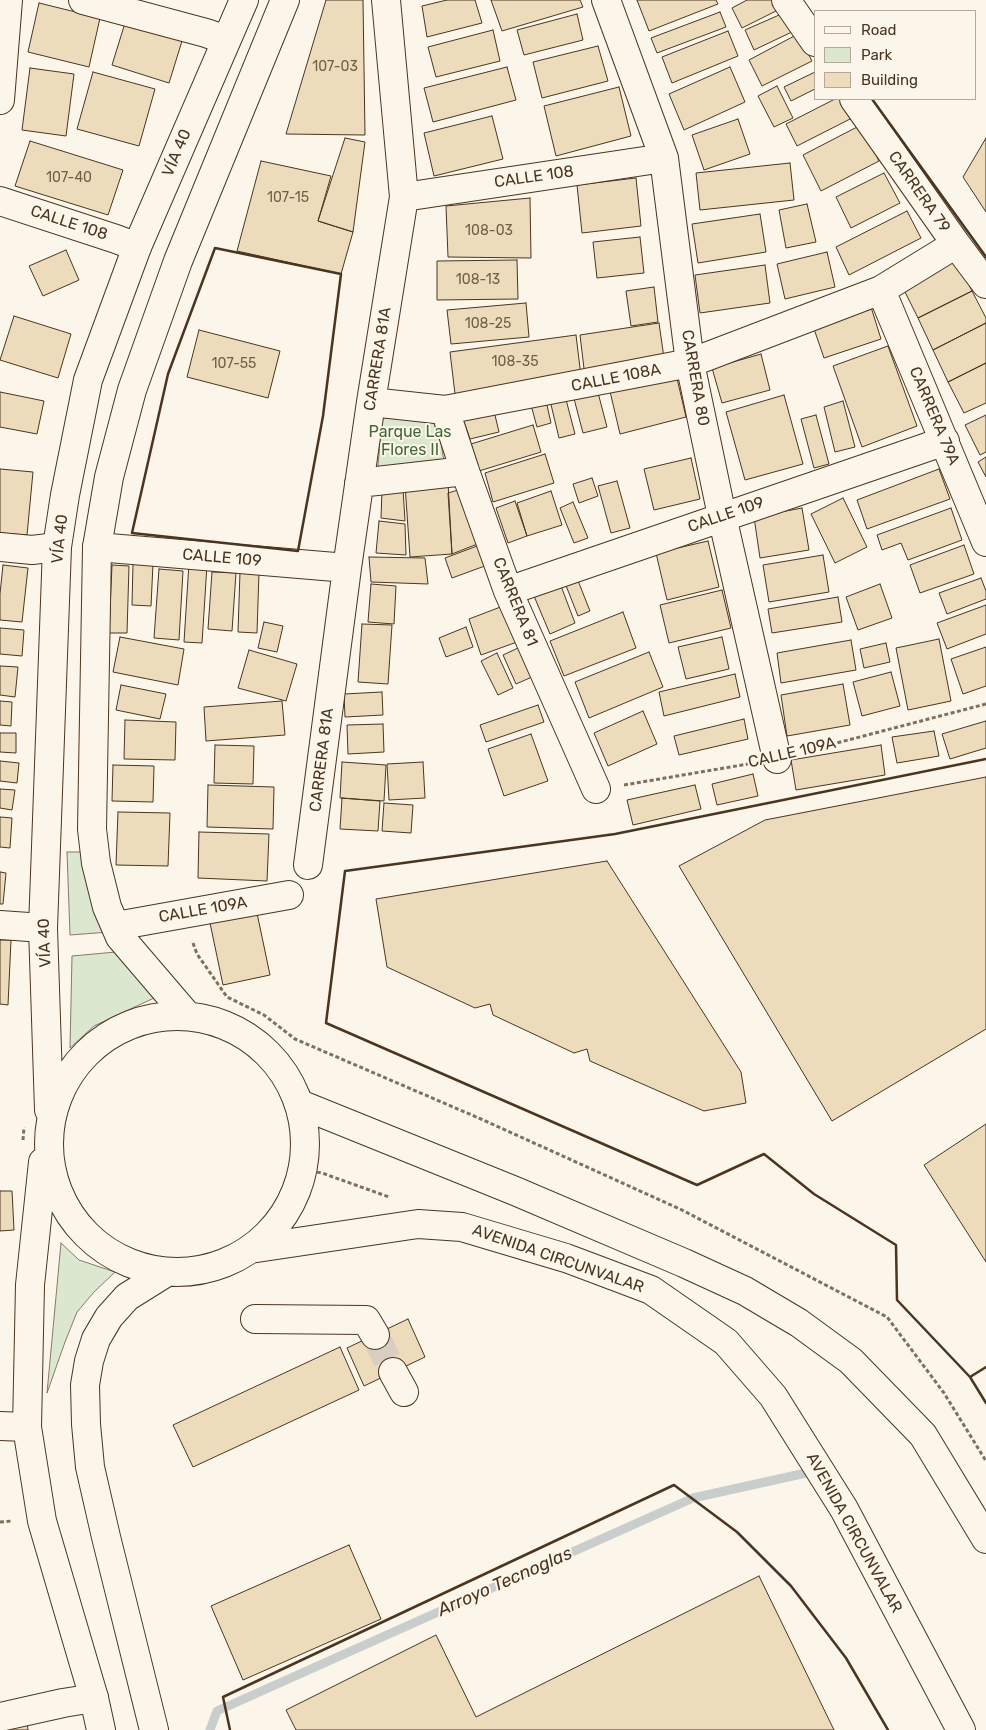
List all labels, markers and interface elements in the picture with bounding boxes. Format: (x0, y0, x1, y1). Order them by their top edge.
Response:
legend (814, 10, 976, 100)
text: Road (861, 21, 897, 39)
text: Park (861, 46, 892, 64)
house number: 107-03 (312, 59, 358, 75)
text: Building (861, 71, 918, 89)
street label: VÍA 40 (158, 126, 196, 180)
street label: CARRERA 79 (884, 148, 954, 236)
street label: CALLE 108 (493, 162, 575, 192)
house number: 107-40 (46, 170, 92, 186)
house number: 107-15 (267, 190, 309, 206)
street label: CALLE 108 (28, 201, 110, 245)
house number: 108-03 (465, 223, 513, 239)
house number: 108-13 (456, 272, 500, 288)
street label: CARRERA 81A (360, 306, 396, 412)
house number: 108-25 (465, 316, 511, 332)
street label: CARRERA 80 (677, 328, 713, 428)
house number: 108-35 (492, 354, 538, 370)
house number: 107-55 (212, 356, 256, 372)
street label: CALLE 108A (570, 360, 662, 396)
street label: CARRERA 79A (905, 364, 963, 468)
park label: Parque Las Flores II (369, 422, 451, 460)
street label: CALLE 109 (685, 493, 767, 537)
street label: VÍA 40 (48, 513, 72, 565)
street label: CALLE 109 (182, 545, 262, 571)
street label: CARRERA 81 (488, 555, 542, 649)
street label: CARRERA 81A (306, 707, 338, 813)
street label: CALLE 109A (746, 734, 838, 772)
street label: CALLE 109A (157, 893, 249, 927)
street label: VÍA 40 (35, 918, 55, 968)
street label: AVENIDA CIRCUNVALAR (470, 1221, 646, 1297)
street label: AVENIDA CIRCUNVALAR (802, 1450, 906, 1616)
water label: Arroyo Tecnoglas (434, 1543, 576, 1621)

